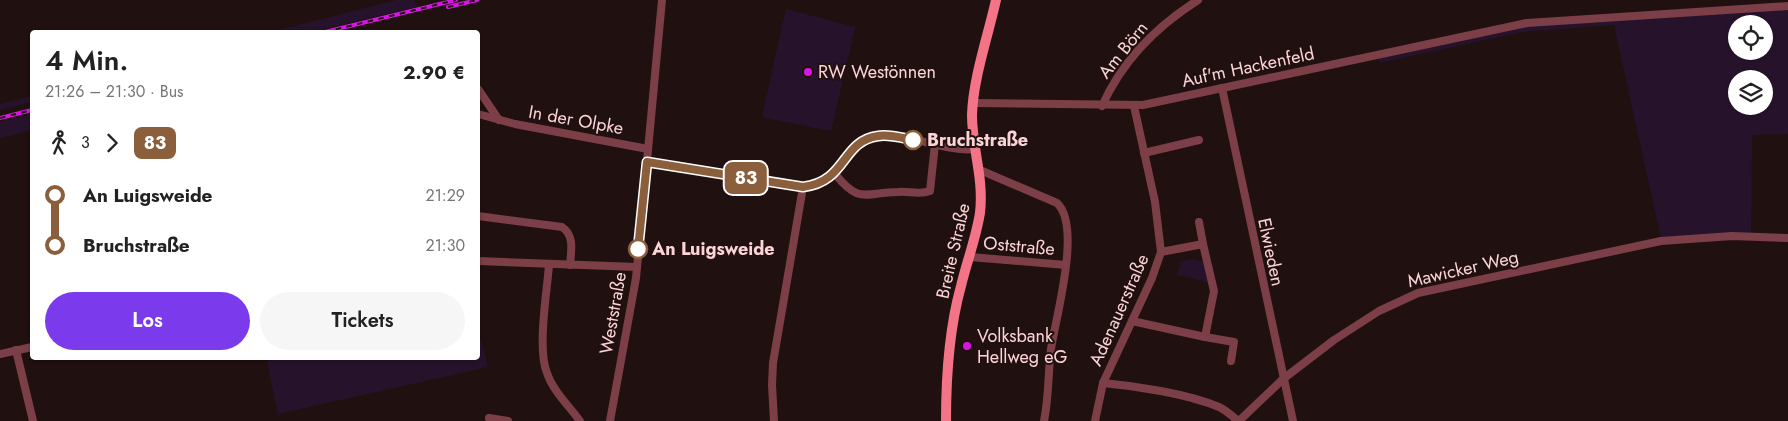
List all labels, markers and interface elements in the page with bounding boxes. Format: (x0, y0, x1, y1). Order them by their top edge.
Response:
map controls (1728, 15, 1773, 115)
button: locate (1728, 15, 1773, 60)
street label: Am Börn (1092, 16, 1154, 84)
text: 4 Min. (45, 40, 128, 81)
street label: Auf'm Hackenfeld (1179, 40, 1317, 94)
text: 2.90 € (403, 59, 465, 86)
place label: RW Westönnen (818, 59, 936, 85)
marker: RW Westönnen (802, 66, 814, 78)
button: layers (1728, 70, 1773, 115)
text: 21:26 – 21:30 · Bus (45, 80, 183, 103)
street label: In der Olpke (527, 99, 625, 141)
place label: Bruchstraße (927, 127, 1028, 153)
icon: walk (45, 129, 73, 157)
icon: forward (98, 129, 126, 157)
text: 83 (144, 130, 166, 156)
marker: Bruchstraße (903, 130, 923, 150)
text: 3 (81, 131, 90, 154)
line badge: 83 (724, 162, 768, 194)
text: 83 (735, 165, 757, 191)
text: An Luigsweide (83, 182, 213, 209)
text: 21:29 (426, 184, 465, 207)
street label: Breite Straße (929, 201, 977, 301)
street label: Elwieden (1251, 215, 1291, 289)
street label: Oststraße (982, 230, 1056, 262)
text: Bruchstraße (83, 232, 190, 259)
text: 21:30 (426, 234, 465, 257)
place label: An Luigsweide (651, 236, 775, 262)
marker: An Luigsweide (628, 239, 648, 259)
street label: Mawicker Weg (1405, 244, 1521, 294)
street label: Adenauerstraße (1083, 250, 1155, 370)
street label: Weststraße (593, 270, 633, 356)
button: Los (45, 292, 250, 350)
button: Tickets (260, 292, 465, 350)
place label: Volksbank Hellweg eG (977, 323, 1068, 370)
marker: Volksbank Hellweg eG (961, 340, 973, 352)

